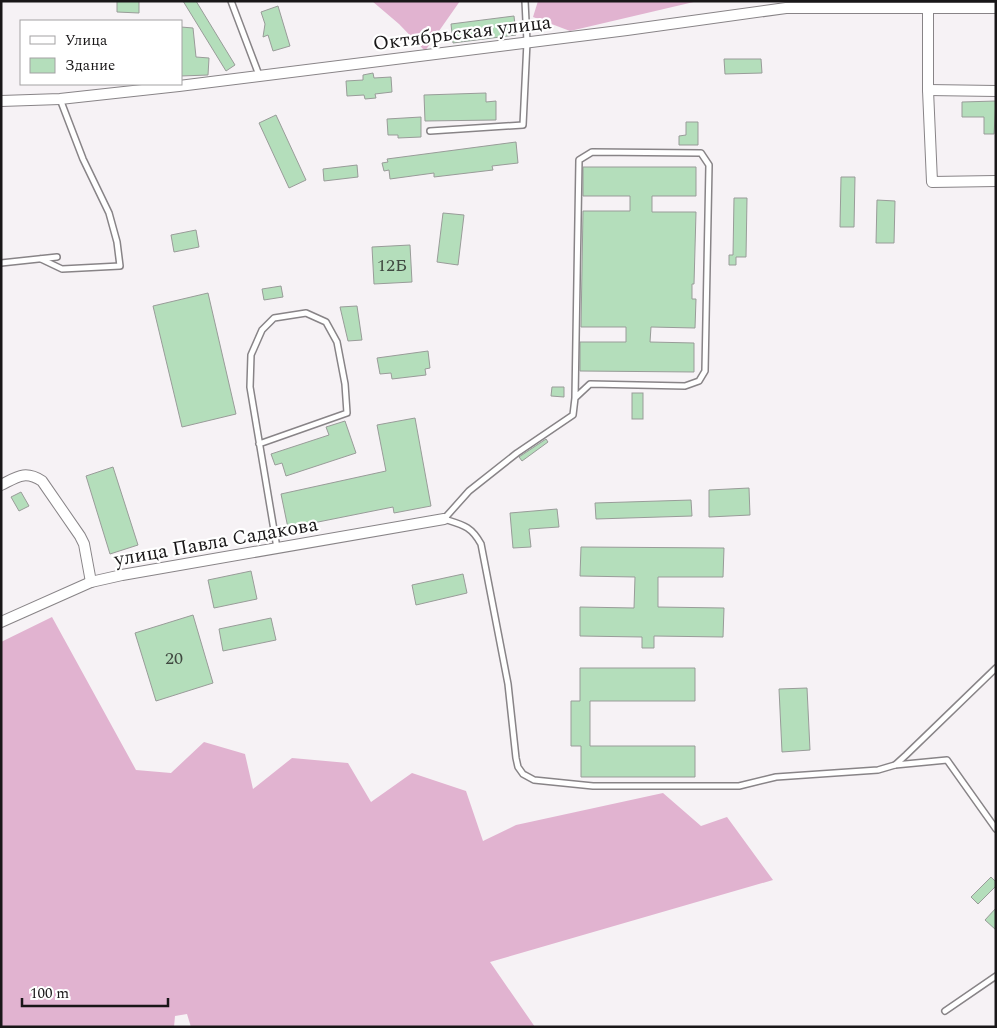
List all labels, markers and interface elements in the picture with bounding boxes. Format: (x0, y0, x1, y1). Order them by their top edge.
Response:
street label: Октябрьская улица (371, 7, 553, 59)
legend (20, 20, 182, 85)
text: Улица (65, 29, 108, 52)
text: Здание (65, 54, 115, 77)
house number: 12Б (377, 252, 407, 279)
street label: улица Павла Садакова (111, 509, 321, 575)
house number: 20 (165, 645, 183, 672)
scale bar (22, 976, 169, 1008)
text: 100 m (30, 982, 69, 1005)

